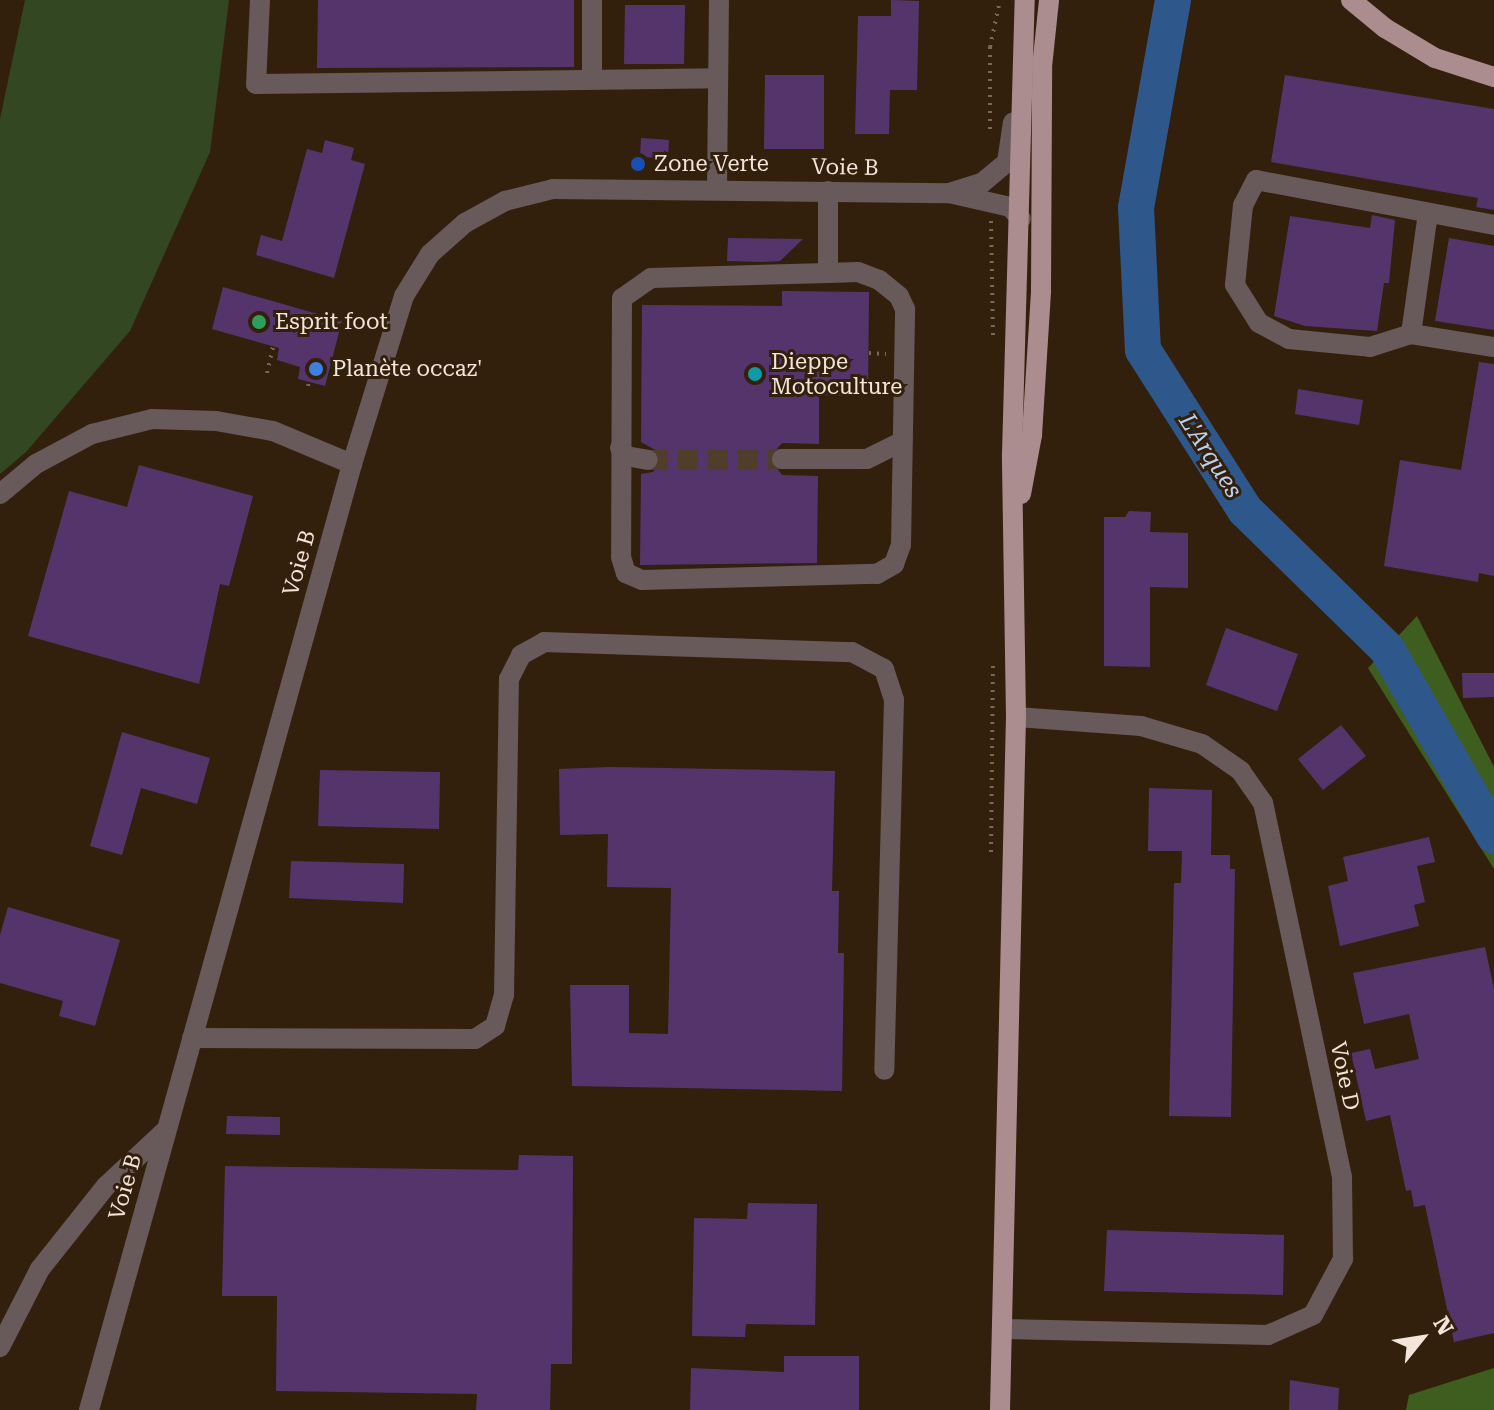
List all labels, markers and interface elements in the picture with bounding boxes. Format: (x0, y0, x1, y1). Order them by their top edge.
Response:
place label: Zone Verte (654, 151, 769, 177)
street label: Voie B (811, 153, 879, 181)
marker: Zone Verte (629, 155, 647, 173)
place label: Esprit foot (275, 309, 388, 335)
marker: Esprit foot (250, 313, 268, 331)
place label: Dieppe Motoculture (771, 348, 902, 400)
place label: Planète occaz' (332, 356, 482, 382)
marker: Planète occaz' (307, 360, 325, 378)
marker: Dieppe Motoculture (746, 365, 764, 383)
water label: L'Arques (1172, 409, 1248, 503)
street label: Voie B (277, 527, 321, 599)
street label: Voie D (1325, 1039, 1365, 1113)
street label: Voie B (103, 1151, 147, 1223)
north arrow (1382, 1298, 1462, 1378)
text: N (1428, 1312, 1458, 1339)

